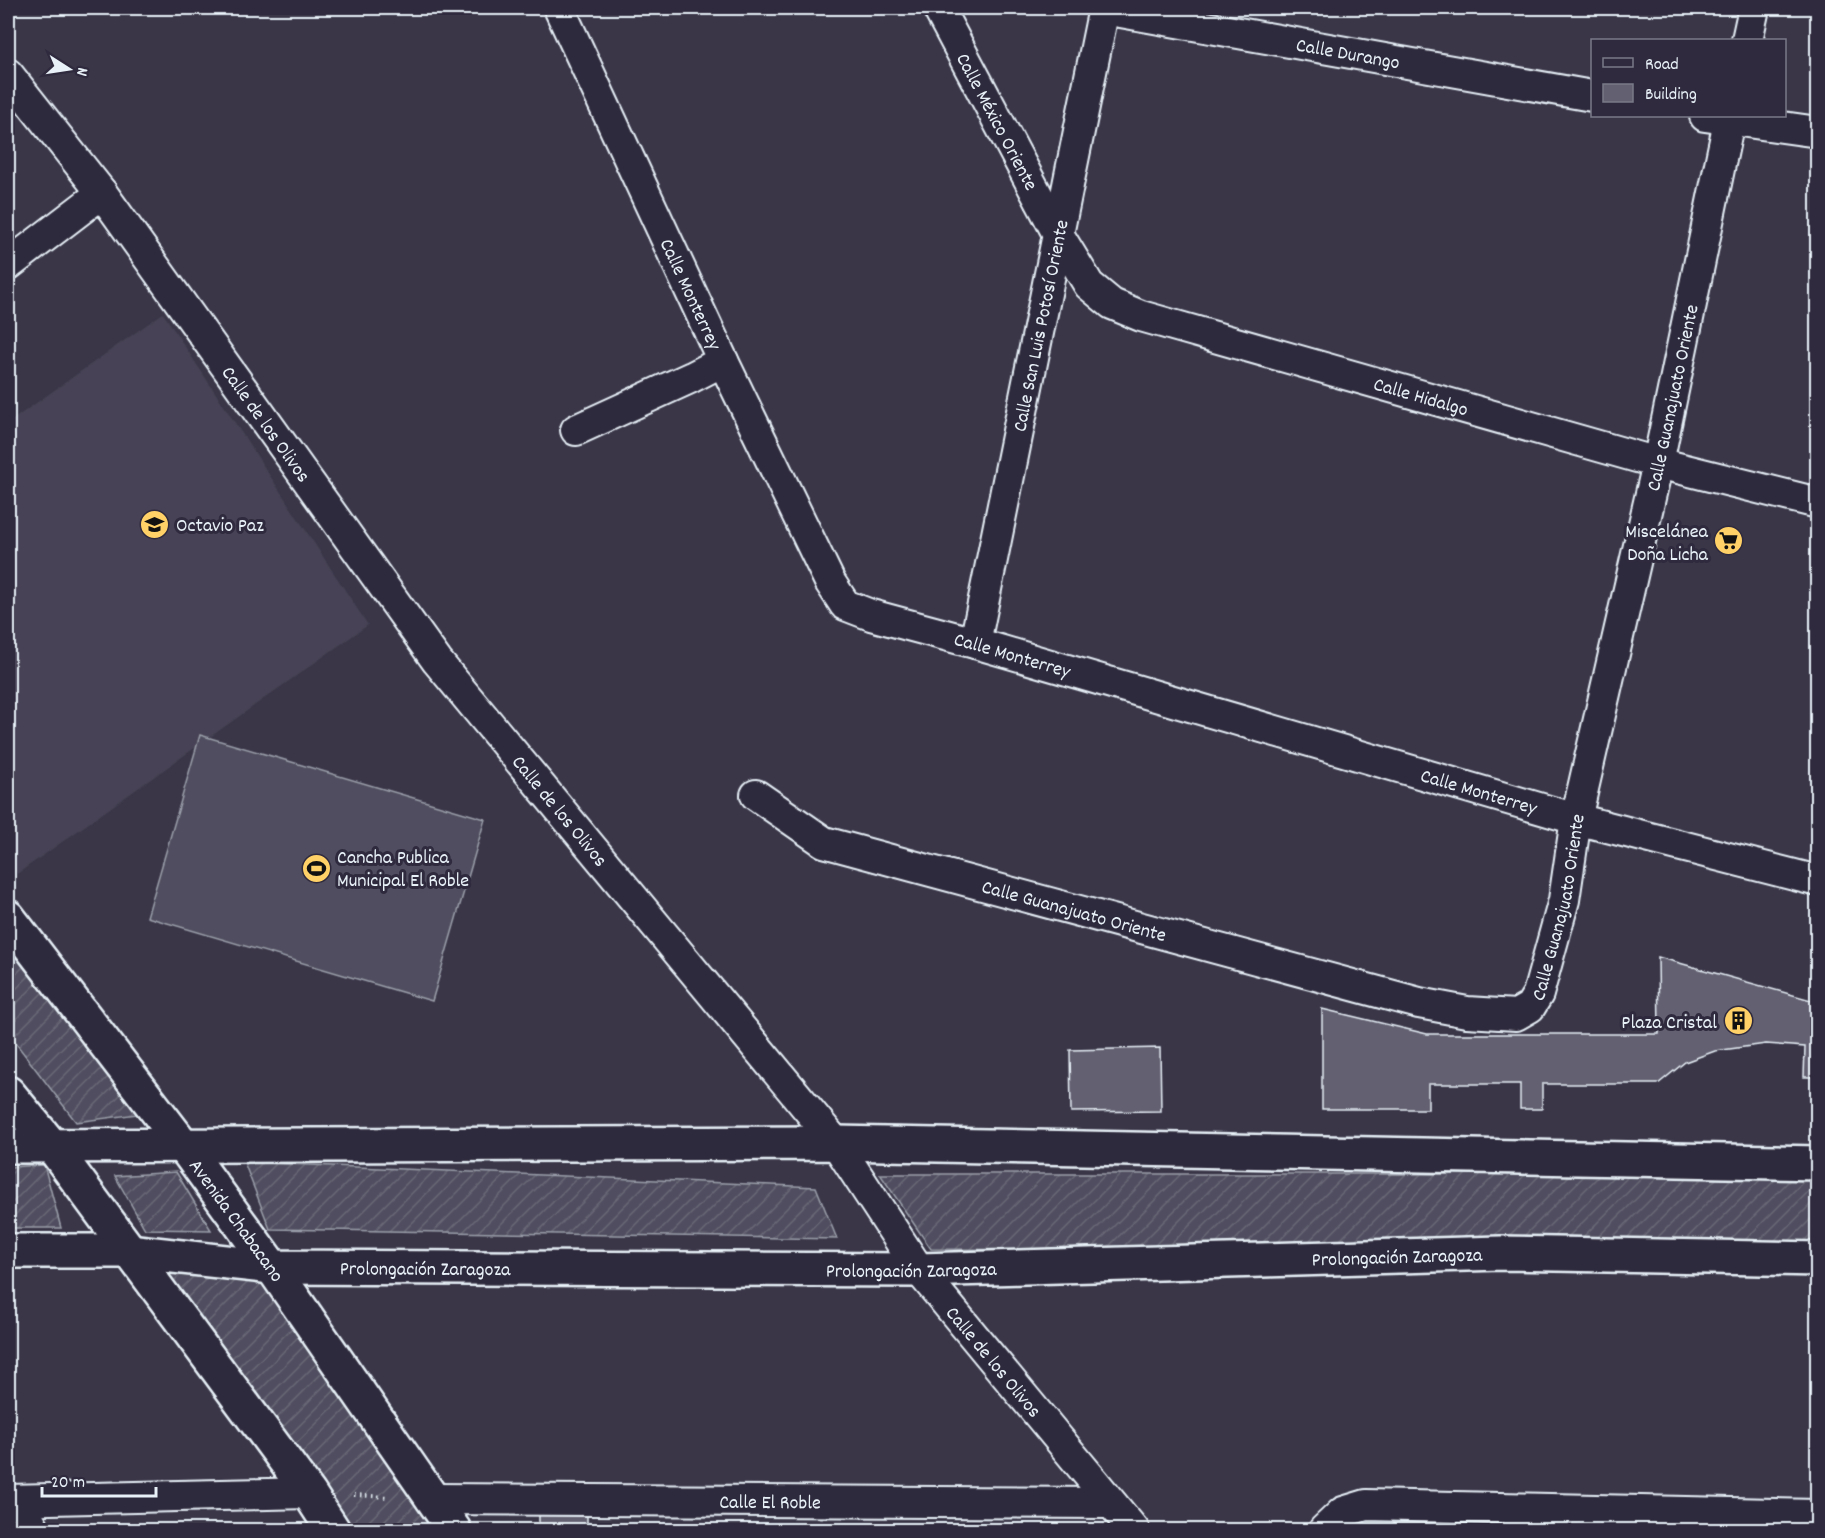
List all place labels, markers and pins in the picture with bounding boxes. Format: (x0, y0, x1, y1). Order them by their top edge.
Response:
school or university icon: Octavio Paz (139, 508, 171, 540)
place label: Octavio Paz (176, 513, 264, 541)
place label: Miscelánea Doña Licha (1625, 519, 1709, 570)
supermarket icon: Miscelánea Doña Licha (1713, 525, 1745, 557)
place label: Cancha Publica Municipal El Roble (337, 845, 469, 896)
sports icon: Cancha Publica Municipal El Roble (300, 852, 332, 884)
building icon: Plaza Cristal (1722, 1005, 1754, 1037)
place label: Plaza Cristal (1621, 1010, 1717, 1038)

